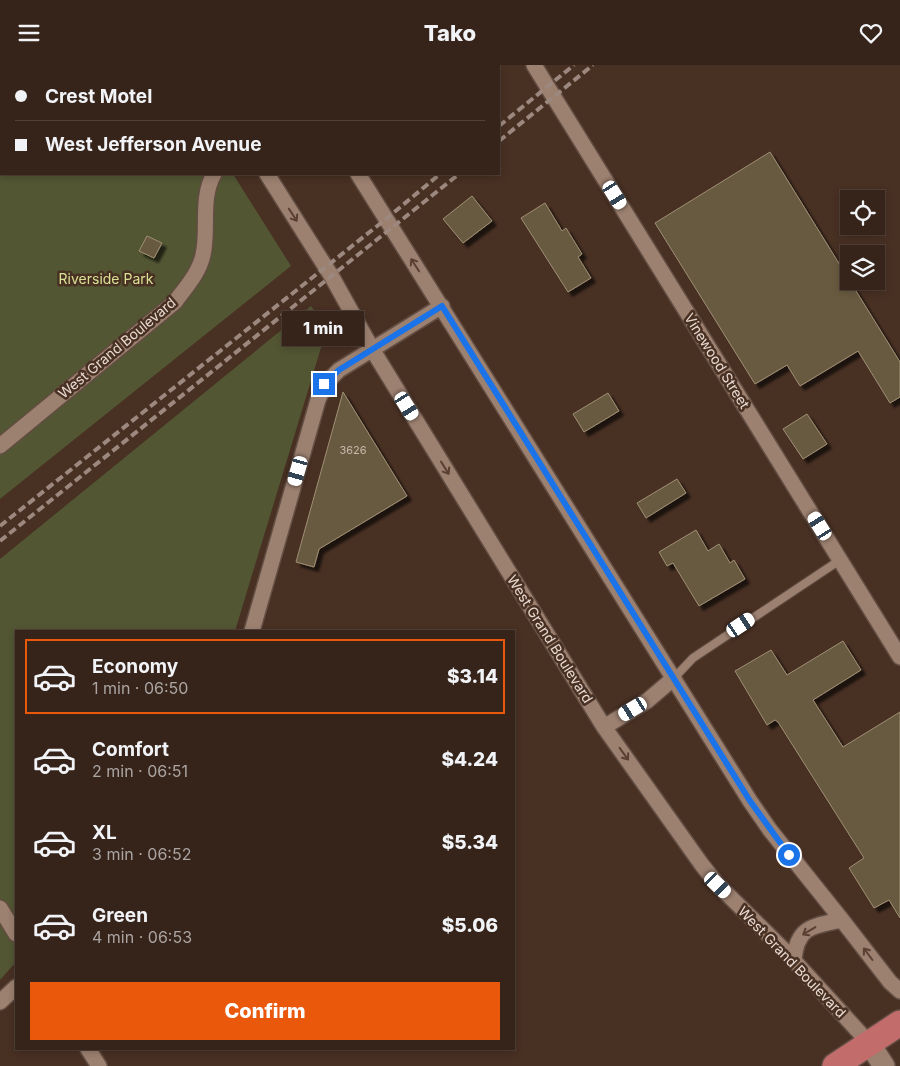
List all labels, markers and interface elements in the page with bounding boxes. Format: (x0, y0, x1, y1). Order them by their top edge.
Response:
icon: menu (15, 19, 43, 47)
icon: heart (857, 19, 885, 47)
text: Tako (424, 20, 476, 46)
text: Crest Motel (45, 85, 152, 108)
text: West Jefferson Avenue (45, 133, 261, 156)
car (600, 178, 629, 212)
map controls (840, 190, 885, 290)
button: locate (840, 190, 885, 235)
one-way arrow (288, 207, 298, 221)
button: layers (840, 245, 885, 290)
one-way arrow (410, 258, 420, 272)
park label: Riverside Park (59, 270, 154, 287)
street label: West Grand Boulevard (55, 294, 179, 402)
street label: Vinewood Street (681, 310, 754, 412)
callout: 1 min (283, 311, 365, 347)
text: 1 min (303, 318, 343, 338)
route end (313, 373, 335, 395)
car (392, 389, 421, 423)
house number: 3626 (339, 443, 367, 457)
car (286, 455, 309, 487)
one-way arrow (441, 461, 451, 475)
car (805, 509, 834, 543)
street label: West Grand Boulevard (504, 572, 597, 706)
car (724, 610, 757, 640)
icon: car (32, 654, 77, 699)
text: Economy (92, 655, 178, 678)
text: $3.14 (447, 665, 498, 688)
text: 1 min · 06:50 (92, 678, 188, 698)
car (616, 695, 649, 723)
icon: car (32, 737, 77, 782)
text: Comfort (92, 738, 169, 761)
one-way arrow (619, 747, 629, 761)
text: $4.24 (441, 748, 498, 771)
text: 2 min · 06:51 (92, 761, 188, 781)
icon: car (32, 820, 77, 865)
text: XL (92, 821, 117, 844)
text: $5.34 (442, 831, 498, 854)
text: 3 min · 06:52 (92, 844, 191, 864)
route start (778, 844, 800, 866)
car (701, 869, 734, 901)
icon: car (32, 903, 77, 948)
street label: West Grand Boulevard (735, 903, 850, 1021)
text: Green (92, 904, 148, 927)
text: $5.06 (442, 914, 498, 937)
one-way arrow (802, 926, 816, 936)
text: 4 min · 06:53 (92, 927, 192, 947)
one-way arrow (863, 948, 874, 961)
button: Confirm (30, 982, 500, 1040)

